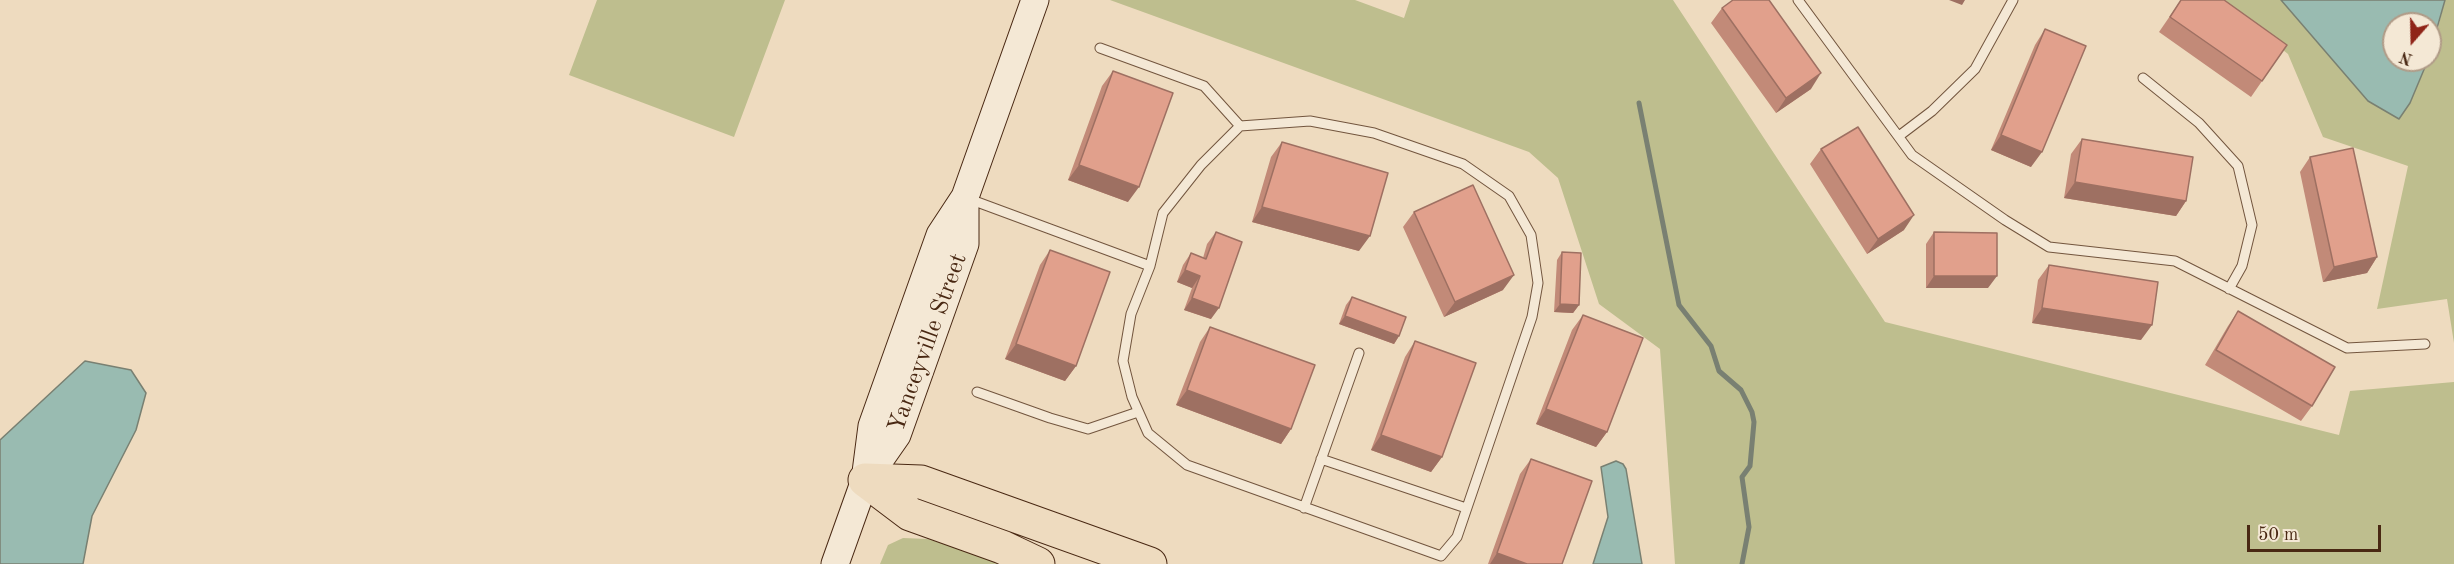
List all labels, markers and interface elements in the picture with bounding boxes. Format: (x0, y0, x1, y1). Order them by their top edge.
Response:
north arrow (2382, 12, 2442, 72)
text: N (2398, 47, 2415, 67)
street label: Yanceyville Street (882, 250, 974, 436)
scale bar (2250, 513, 2384, 551)
text: 50 m (2258, 526, 2298, 544)

